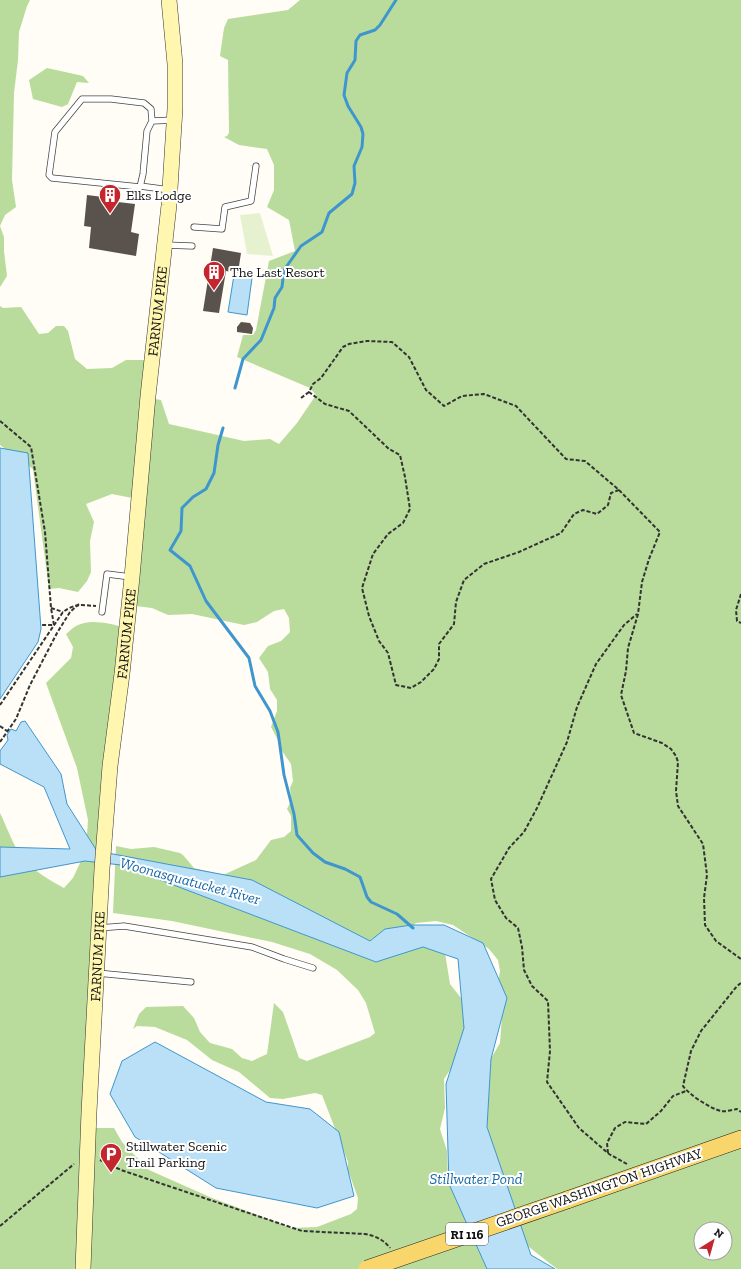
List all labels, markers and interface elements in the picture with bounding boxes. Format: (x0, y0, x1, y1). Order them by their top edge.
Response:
building icon: Elks Lodge (97, 182, 123, 215)
place label: Elks Lodge (126, 187, 192, 204)
building icon: The Last Resort (201, 259, 227, 292)
place label: The Last Resort (230, 264, 325, 281)
street label: FARNUM PIKE (144, 265, 171, 357)
street label: FARNUM PIKE (113, 588, 139, 680)
water label: Woonasquatucket River (118, 854, 263, 909)
street label: FARNUM PIKE (86, 911, 108, 1002)
place label: Stillwater Scenic Trail Parking (126, 1138, 227, 1171)
parking icon: Stillwater Scenic Trail Parking (98, 1141, 124, 1174)
street label: GEORGE WASHINGTON HIGHWAY (494, 1145, 705, 1231)
water label: Stillwater Pond (429, 1170, 523, 1188)
north arrow (693, 1221, 733, 1261)
road number: RI 116 (446, 1223, 488, 1245)
text: N (711, 1226, 726, 1242)

